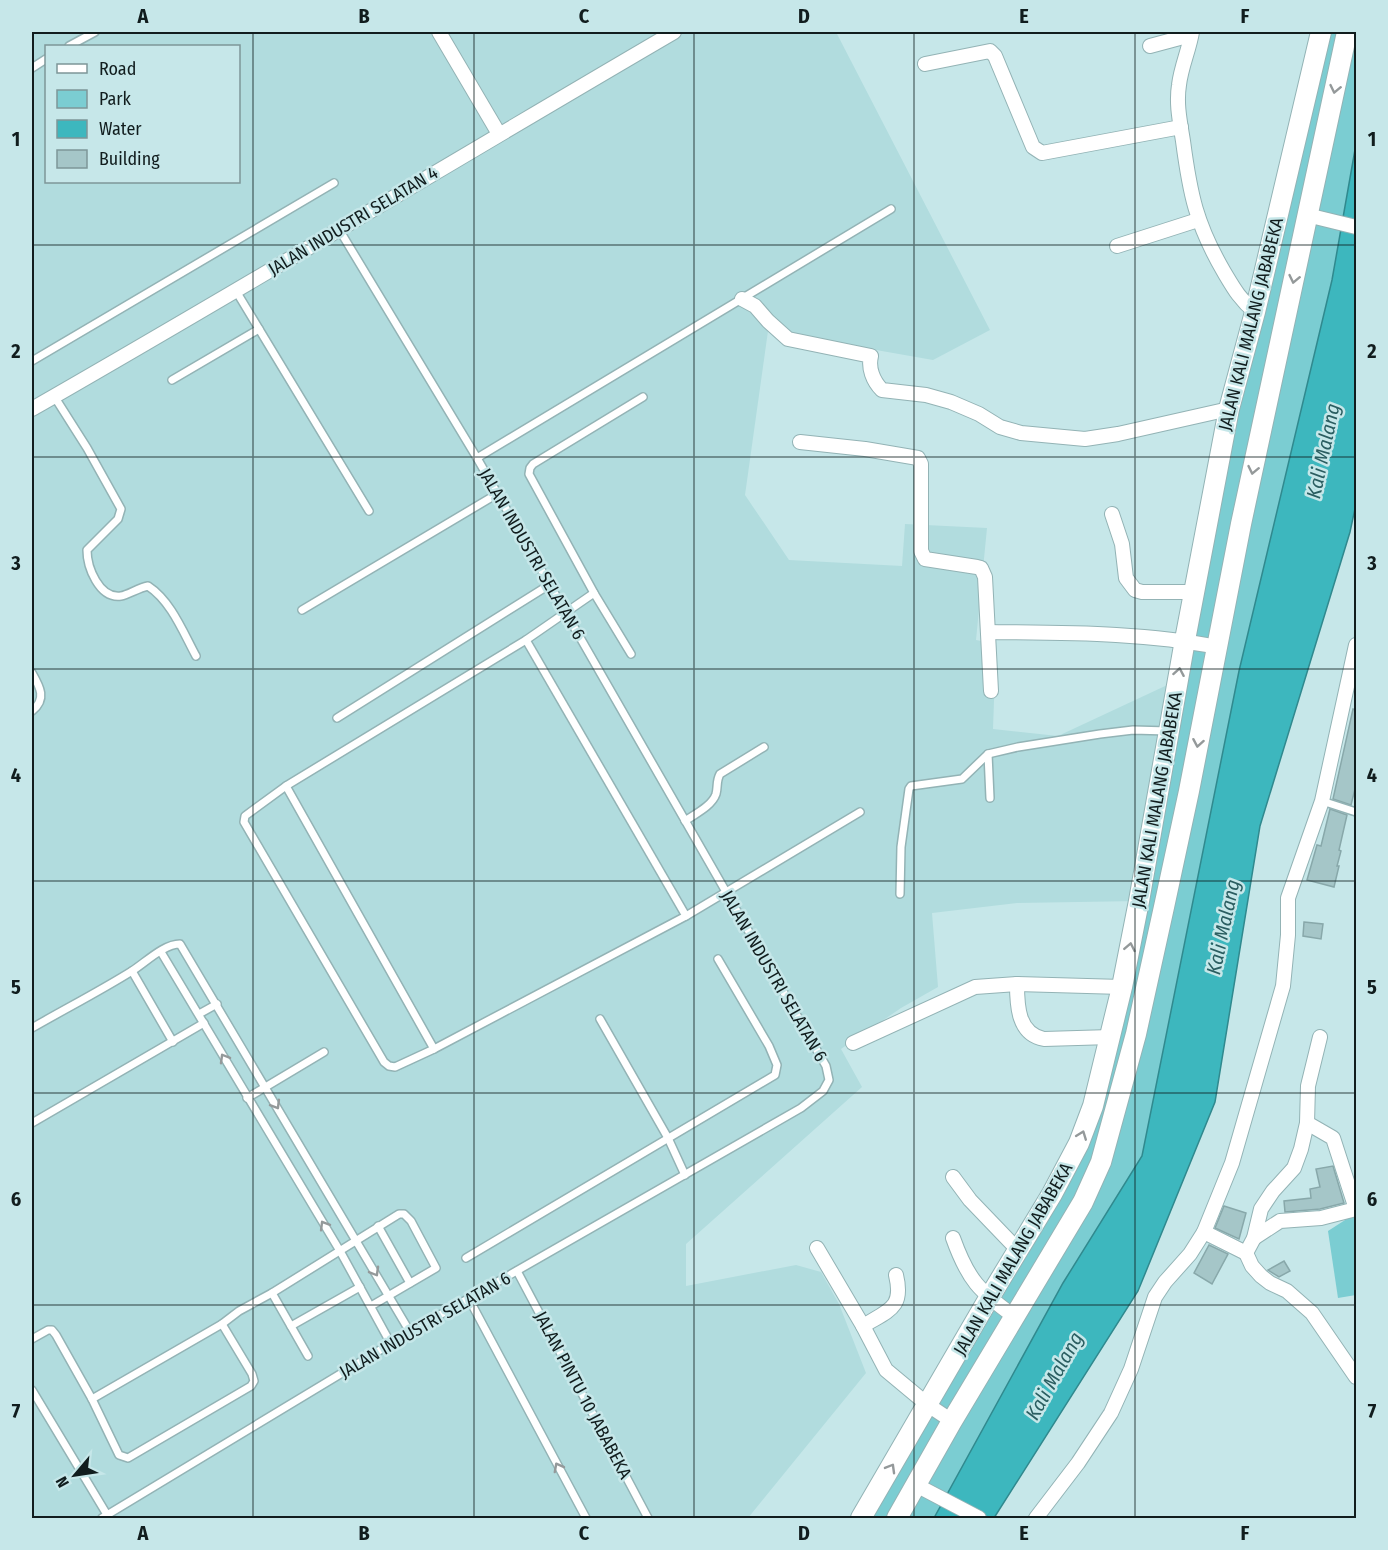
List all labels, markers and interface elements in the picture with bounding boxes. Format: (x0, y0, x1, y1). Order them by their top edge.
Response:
text: A (137, 4, 150, 28)
text: B (358, 4, 370, 28)
text: C (579, 4, 590, 28)
text: D (798, 4, 810, 28)
text: E (1019, 4, 1029, 28)
text: F (1241, 4, 1250, 28)
legend (45, 45, 240, 183)
text: Road (99, 58, 136, 80)
one-way arrow (1329, 83, 1342, 93)
text: Park (99, 88, 132, 110)
text: Water (99, 118, 142, 140)
text: 1 (12, 127, 20, 151)
text: 1 (1368, 127, 1376, 151)
text: Building (99, 148, 160, 170)
street label: JALAN INDUSTRI SELATAN 4 (264, 162, 442, 280)
street label: JALAN KALI MALANG JABABEKA (1214, 215, 1288, 433)
one-way arrow (1288, 274, 1301, 284)
text: 2 (10, 339, 21, 363)
text: 2 (1366, 339, 1377, 363)
water label: Kali Malang (1301, 401, 1345, 501)
street label: JALAN INDUSTRI SELATAN 6 (474, 464, 590, 644)
one-way arrow (1247, 465, 1260, 475)
text: 3 (10, 551, 21, 575)
text: 3 (1366, 551, 1377, 575)
one-way arrow (1172, 667, 1185, 677)
street label: JALAN KALI MALANG JABABEKA (1127, 690, 1187, 910)
one-way arrow (1192, 738, 1205, 748)
text: 4 (11, 763, 21, 787)
text: 4 (1367, 763, 1377, 787)
water label: Kali Malang (1201, 877, 1245, 977)
street label: JALAN INDUSTRI SELATAN 6 (716, 886, 832, 1066)
one-way arrow (1123, 942, 1136, 952)
text: 5 (11, 975, 21, 999)
text: 5 (1367, 975, 1377, 999)
one-way arrow (220, 1054, 231, 1064)
one-way arrow (268, 1098, 280, 1109)
one-way arrow (1075, 1130, 1087, 1141)
street label: JALAN KALI MALANG JABABEKA (949, 1158, 1078, 1359)
text: 6 (11, 1187, 21, 1211)
text: 6 (1367, 1187, 1377, 1211)
one-way arrow (319, 1221, 331, 1231)
one-way arrow (368, 1266, 379, 1276)
street label: JALAN INDUSTRI SELATAN 6 (335, 1267, 515, 1383)
street label: JALAN PINTU 10 JABABEKA (529, 1307, 637, 1483)
water label: Kali Malang (1020, 1328, 1088, 1424)
text: 7 (12, 1399, 21, 1423)
text: 7 (1368, 1399, 1377, 1423)
north arrow (45, 1445, 105, 1505)
one-way arrow (554, 1463, 565, 1473)
one-way arrow (884, 1464, 895, 1474)
text: N (52, 1473, 73, 1491)
text: A (137, 1521, 150, 1545)
text: B (358, 1521, 370, 1545)
text: C (579, 1521, 590, 1545)
text: D (798, 1521, 810, 1545)
text: E (1019, 1521, 1029, 1545)
text: F (1241, 1521, 1250, 1545)

